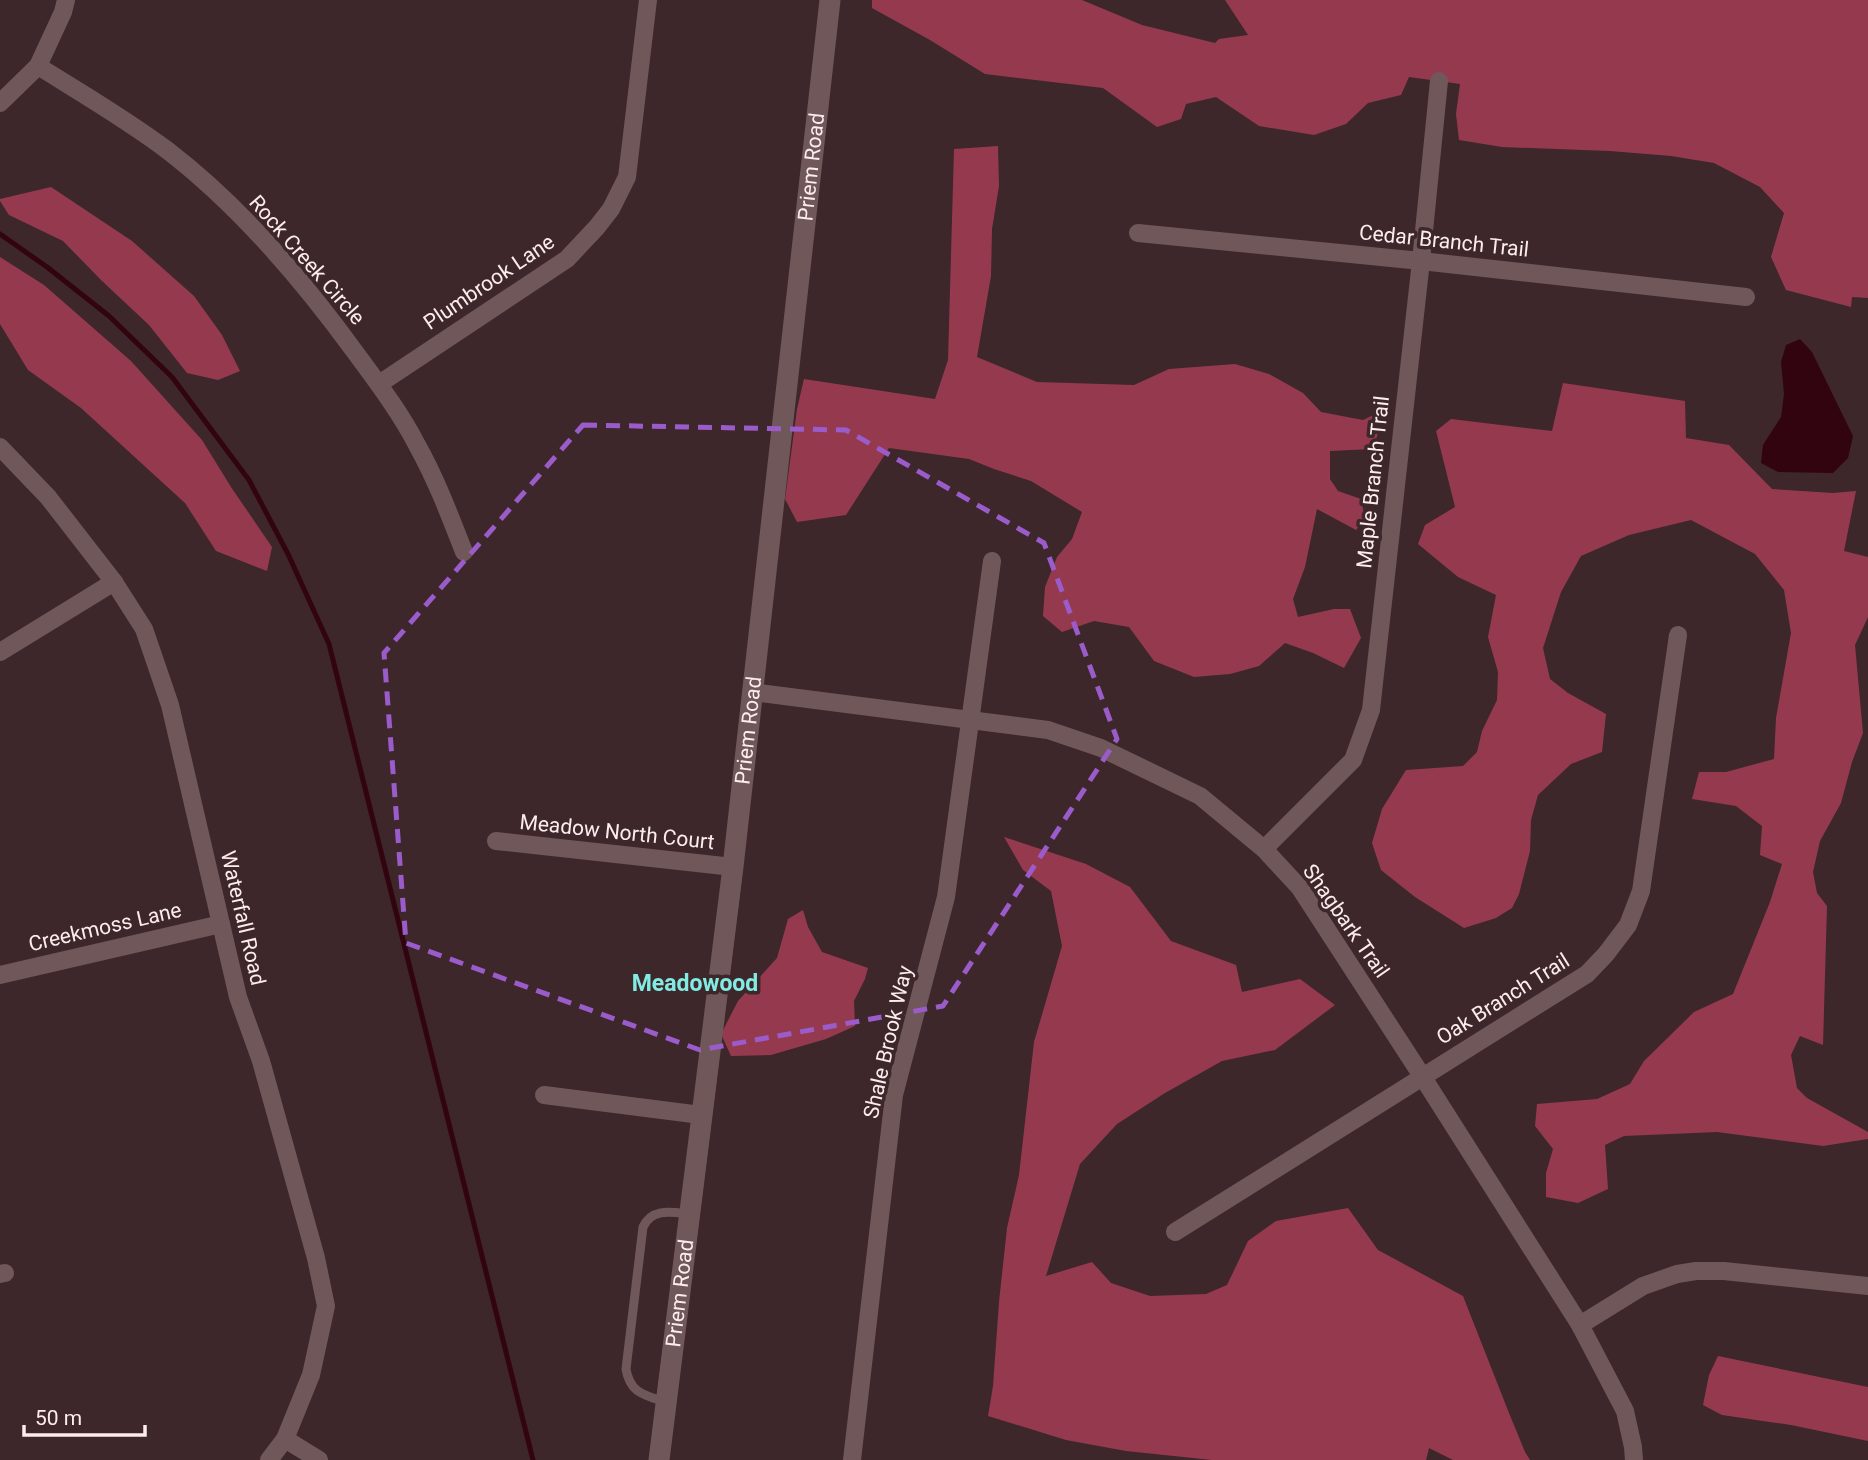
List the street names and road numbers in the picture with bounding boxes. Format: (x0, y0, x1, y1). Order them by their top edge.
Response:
street label: Priem Road (793, 112, 829, 222)
street label: Rock Creek Circle (244, 190, 370, 330)
street label: Cedar Branch Trail (1358, 220, 1530, 262)
street label: Plumbrook Lane (419, 229, 559, 335)
street label: Maple Branch Trail (1352, 395, 1394, 569)
street label: Priem Road (730, 675, 766, 786)
street label: Meadow North Court (518, 810, 716, 854)
street label: Waterfall Road (216, 848, 270, 988)
street label: Shagbark Trail (1298, 860, 1394, 982)
street label: Creekmoss Lane (26, 898, 184, 956)
street label: Oak Branch Trail (1432, 949, 1574, 1049)
street label: Shale Brook Way (859, 963, 917, 1121)
street label: Priem Road (661, 1238, 698, 1349)

